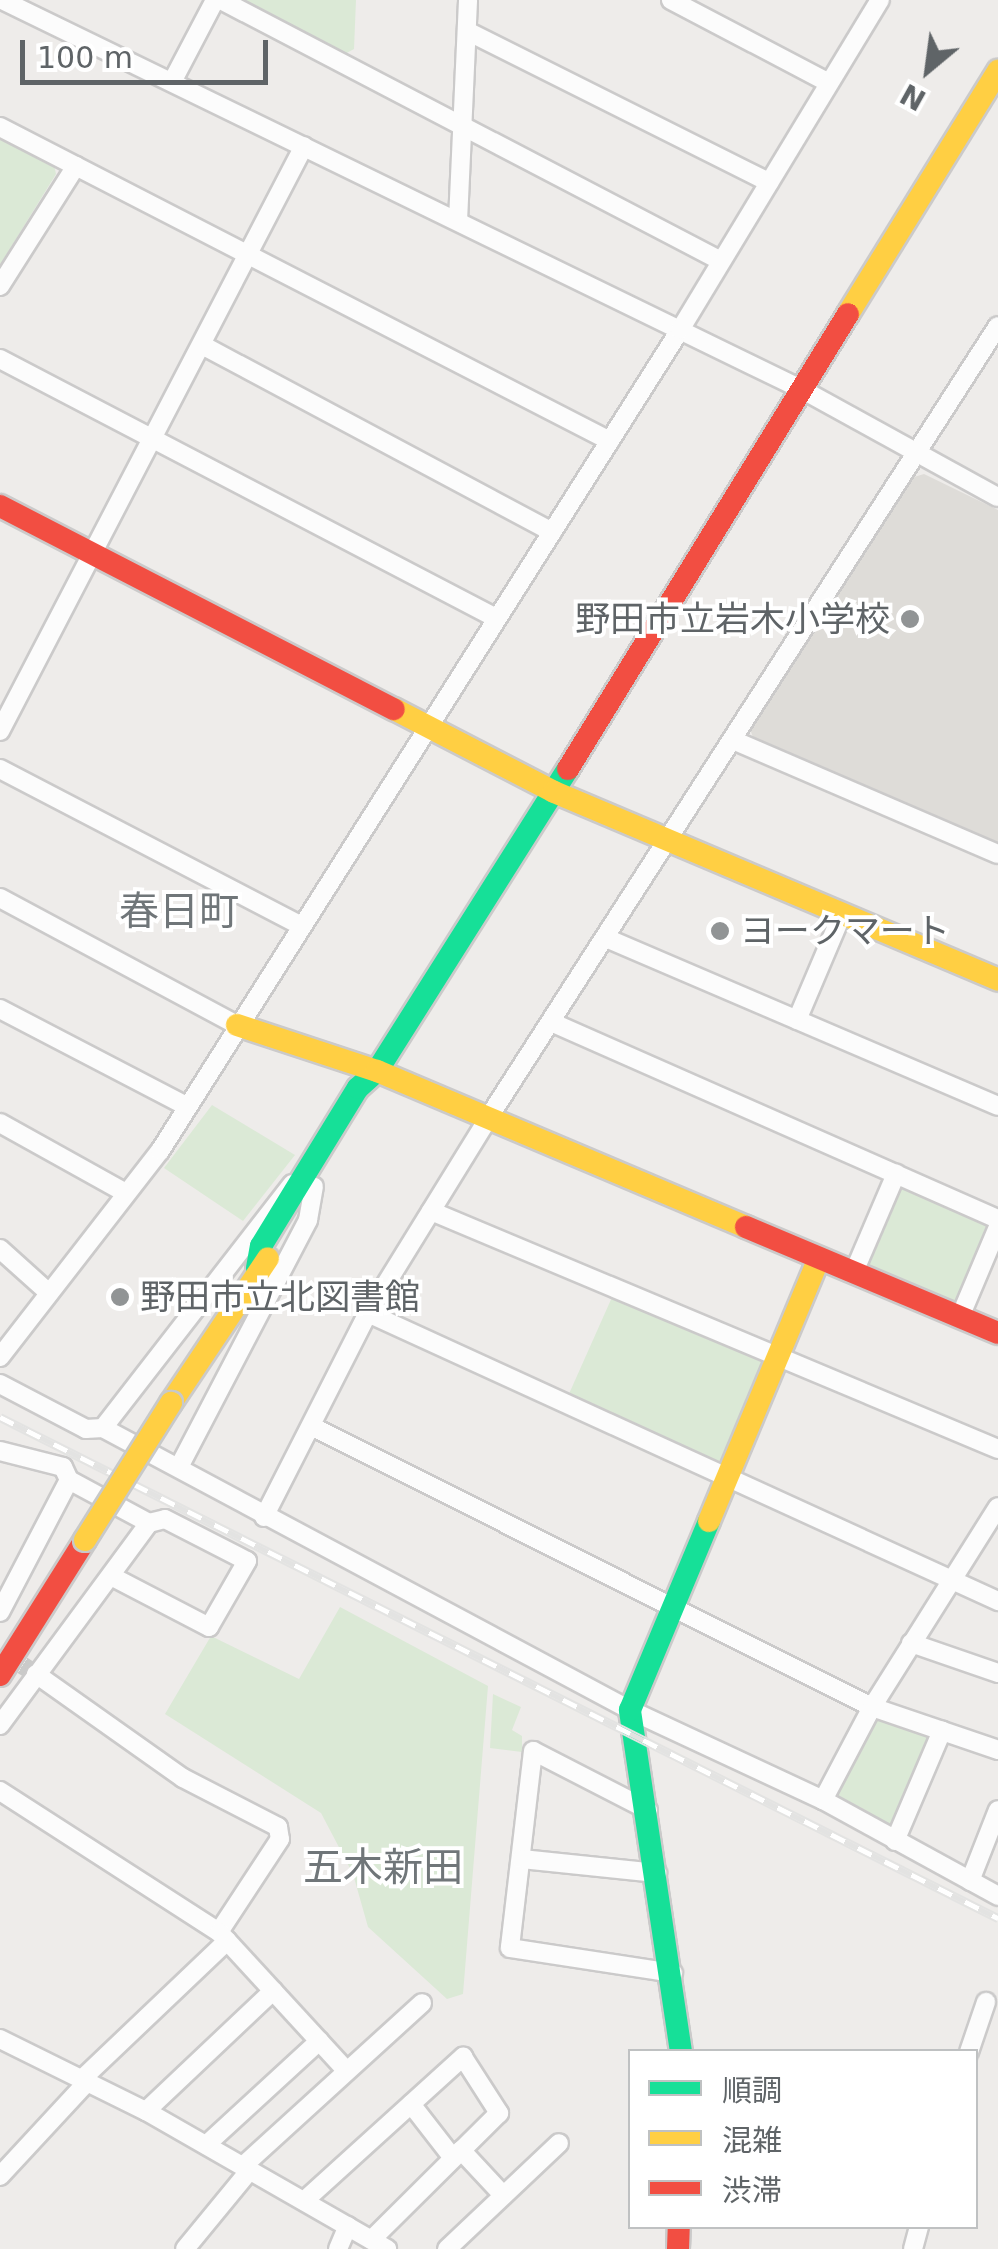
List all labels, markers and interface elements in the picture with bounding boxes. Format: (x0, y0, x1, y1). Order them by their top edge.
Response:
scale bar (25, 20, 272, 82)
north arrow (878, 20, 978, 120)
text: 100 m (37, 40, 133, 75)
text: N (895, 77, 931, 117)
place label: 野田市立岩木小学校 (575, 598, 890, 640)
marker: 野田市立岩木小学校 (899, 608, 921, 630)
district label: 春日町 (119, 887, 239, 935)
place label: ヨークマート (740, 910, 950, 952)
marker: ヨークマート (709, 920, 731, 942)
place label: 野田市立北図書館 (140, 1276, 420, 1318)
marker: 野田市立北図書館 (109, 1286, 131, 1308)
district label: 五木新田 (303, 1843, 463, 1891)
legend (628, 2049, 978, 2229)
text: 順調 (722, 2073, 782, 2108)
text: 混雑 (722, 2123, 782, 2158)
text: 渋滞 (722, 2173, 782, 2208)

